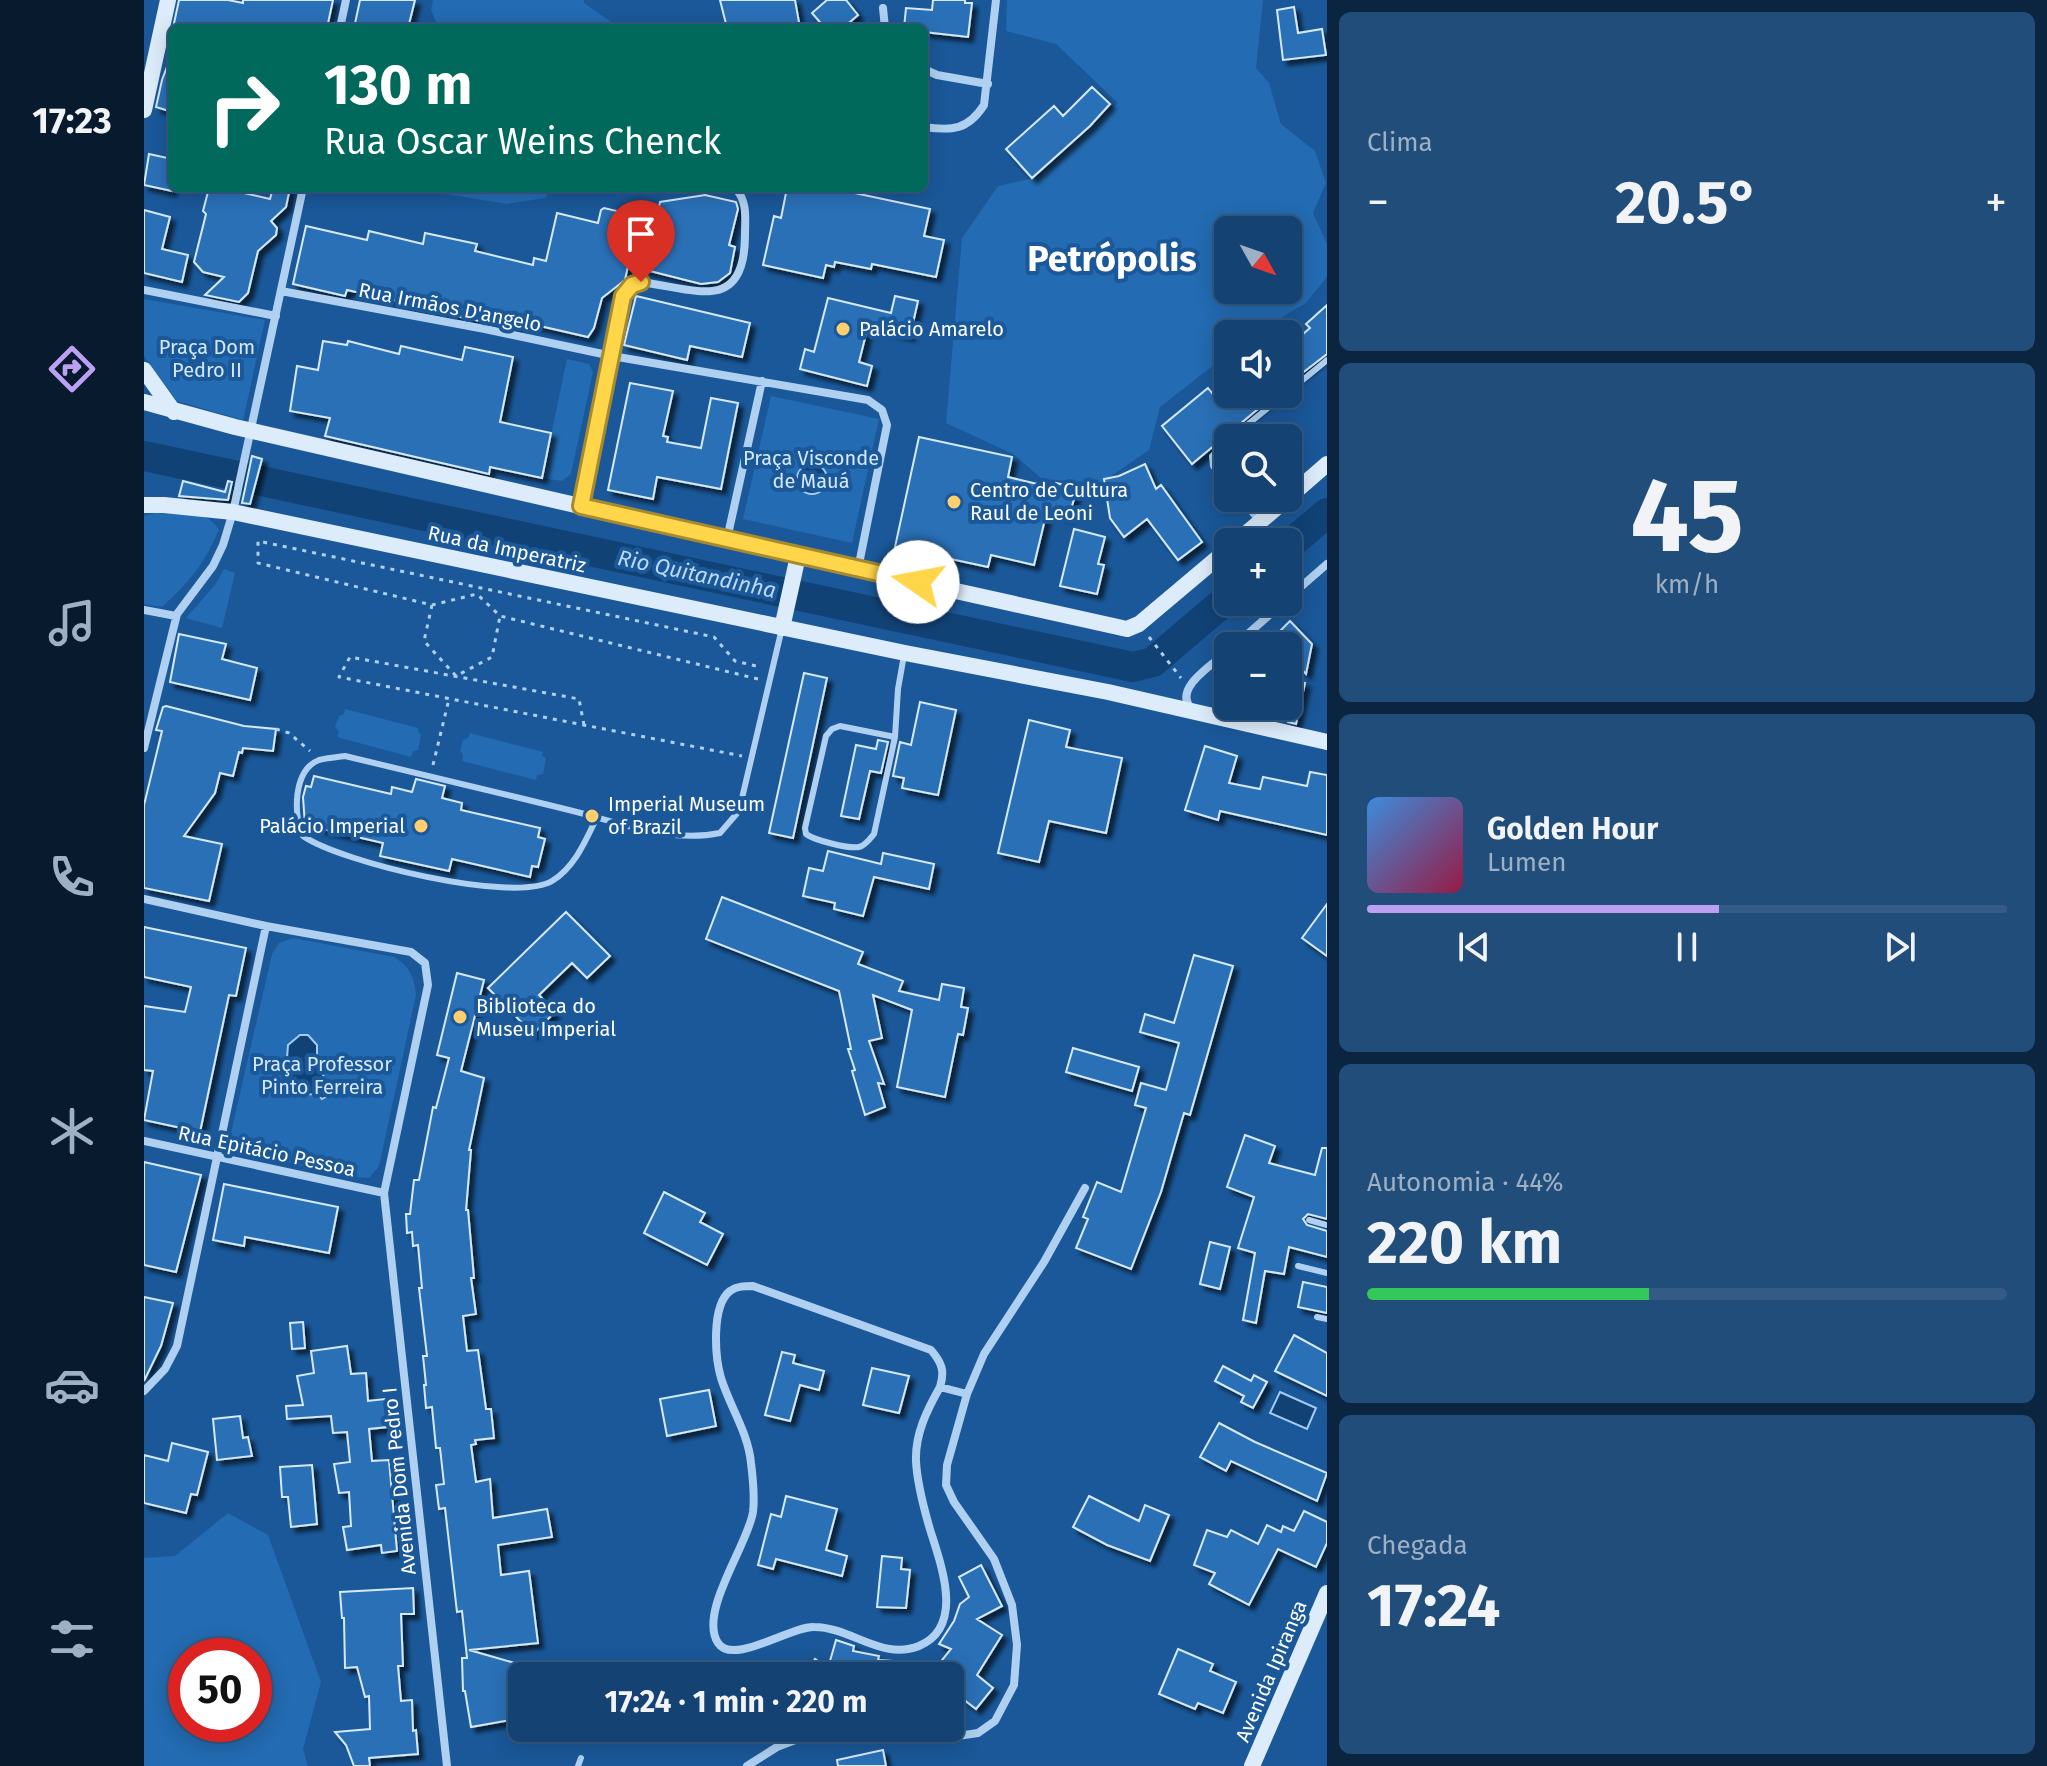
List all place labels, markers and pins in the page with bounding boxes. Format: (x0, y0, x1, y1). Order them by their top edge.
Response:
pin (607, 200, 675, 282)
place label: Palácio Amarelo (859, 317, 1004, 341)
marker: Palácio Amarelo (834, 320, 852, 338)
place label: Centro de Cultura Raul de Leoni (970, 478, 1128, 525)
marker: Centro de Cultura Raul de Leoni (945, 493, 963, 511)
place label: Imperial Museum of Brazil (608, 792, 765, 839)
marker: Imperial Museum of Brazil (583, 807, 601, 825)
place label: Palácio Imperial (259, 814, 405, 838)
marker: Palácio Imperial (412, 817, 430, 835)
place label: Biblioteca do Museu Imperial (476, 994, 616, 1041)
marker: Biblioteca do Museu Imperial (451, 1008, 469, 1026)

